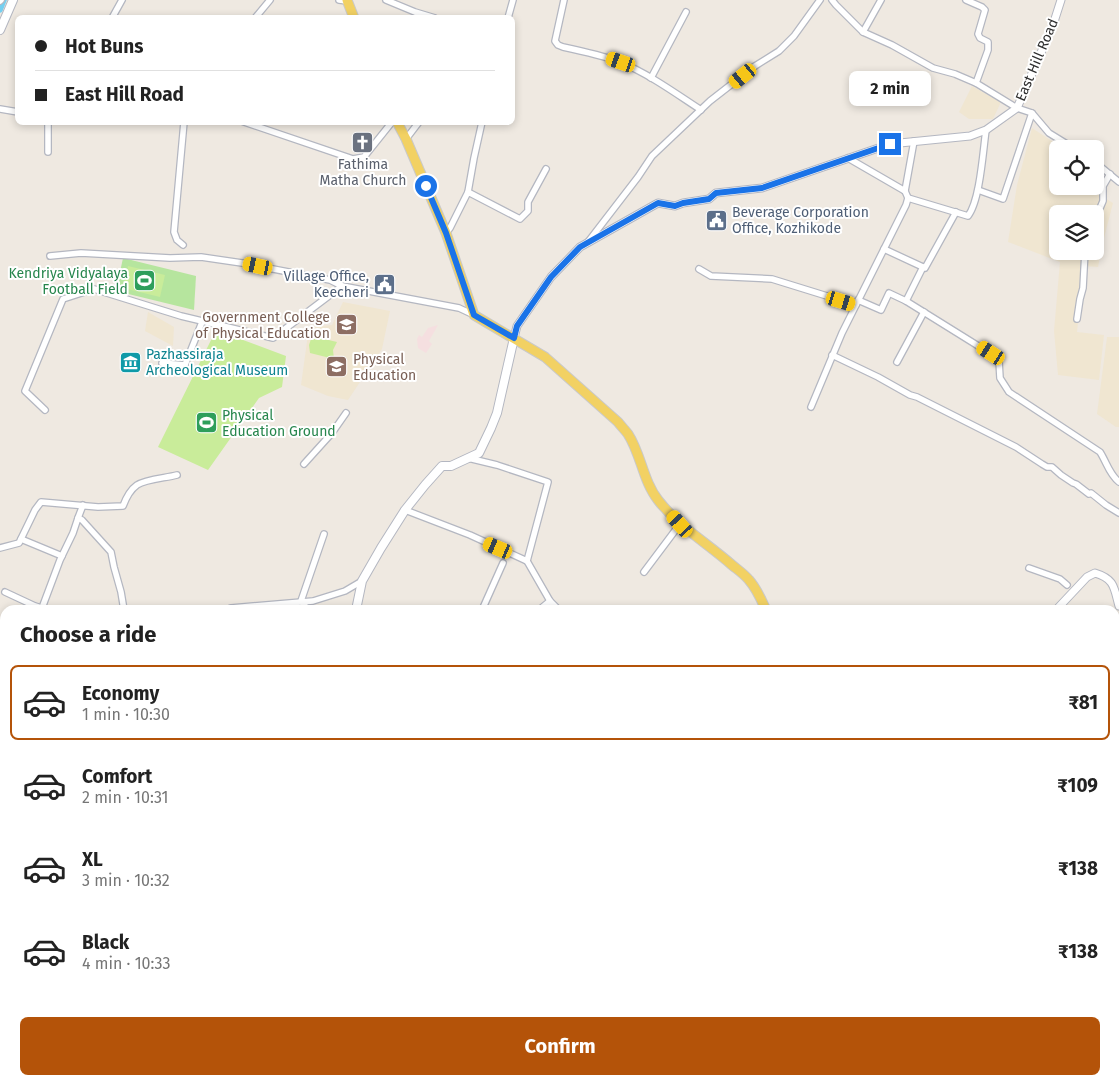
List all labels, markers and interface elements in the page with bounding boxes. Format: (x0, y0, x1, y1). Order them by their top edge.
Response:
street label: East Hill Road (1012, 16, 1062, 104)
text: Hot Buns (65, 35, 143, 58)
car (604, 50, 637, 74)
car (726, 61, 759, 91)
callout: 2 min (849, 72, 931, 106)
text: 2 min (870, 79, 910, 98)
text: East Hill Road (65, 83, 184, 106)
church icon: Fathima Matha Church (351, 130, 375, 154)
route end (879, 133, 901, 155)
map controls (1049, 140, 1104, 260)
button: locate (1049, 140, 1104, 195)
place label: Fathima Matha Church (319, 156, 407, 189)
route start (415, 175, 437, 197)
place label: Beverage Corporation Office, Kozhikode (732, 204, 869, 237)
button: layers (1049, 205, 1104, 260)
public building icon: Beverage Corporation Office, Kozhikode (704, 208, 728, 232)
car (241, 256, 274, 276)
place label: Kendriya Vidyalaya Football Field (8, 265, 128, 298)
place label: Village Office, Keecheri (284, 268, 369, 301)
sports icon: Kendriya Vidyalaya Football Field (132, 269, 156, 293)
public building icon: Village Office, Keecheri (373, 272, 397, 296)
car (824, 289, 857, 313)
place label: Government College of Physical Education (195, 309, 330, 342)
school or university icon: Government College of Physical Education (334, 313, 358, 337)
car (974, 339, 1007, 367)
place label: Pazhassiraja Archeological Museum (146, 346, 288, 379)
museum icon: Pazhassiraja Archeological Museum (118, 350, 142, 374)
place label: Physical Education (353, 351, 416, 384)
school or university icon: Physical Education (325, 355, 349, 379)
place label: Physical Education Ground (222, 407, 336, 440)
sports icon: Physical Education Ground (194, 411, 218, 435)
car (664, 508, 695, 540)
car (481, 535, 514, 561)
text: Choose a ride (20, 621, 156, 648)
icon: car (22, 680, 67, 725)
text: Economy (82, 682, 159, 705)
text: ₹81 (1069, 691, 1098, 714)
text: 1 min · 10:30 (82, 705, 170, 724)
icon: car (22, 763, 67, 808)
text: Comfort (82, 765, 152, 788)
text: ₹109 (1057, 774, 1098, 797)
text: 2 min · 10:31 (82, 788, 168, 807)
icon: car (22, 846, 67, 891)
text: XL (82, 848, 103, 871)
text: ₹138 (1058, 857, 1098, 880)
text: 3 min · 10:32 (82, 871, 170, 890)
icon: car (22, 929, 67, 974)
text: Black (82, 931, 129, 954)
text: ₹138 (1058, 940, 1098, 963)
text: 4 min · 10:33 (82, 954, 170, 973)
button: Confirm (20, 1017, 1100, 1075)

